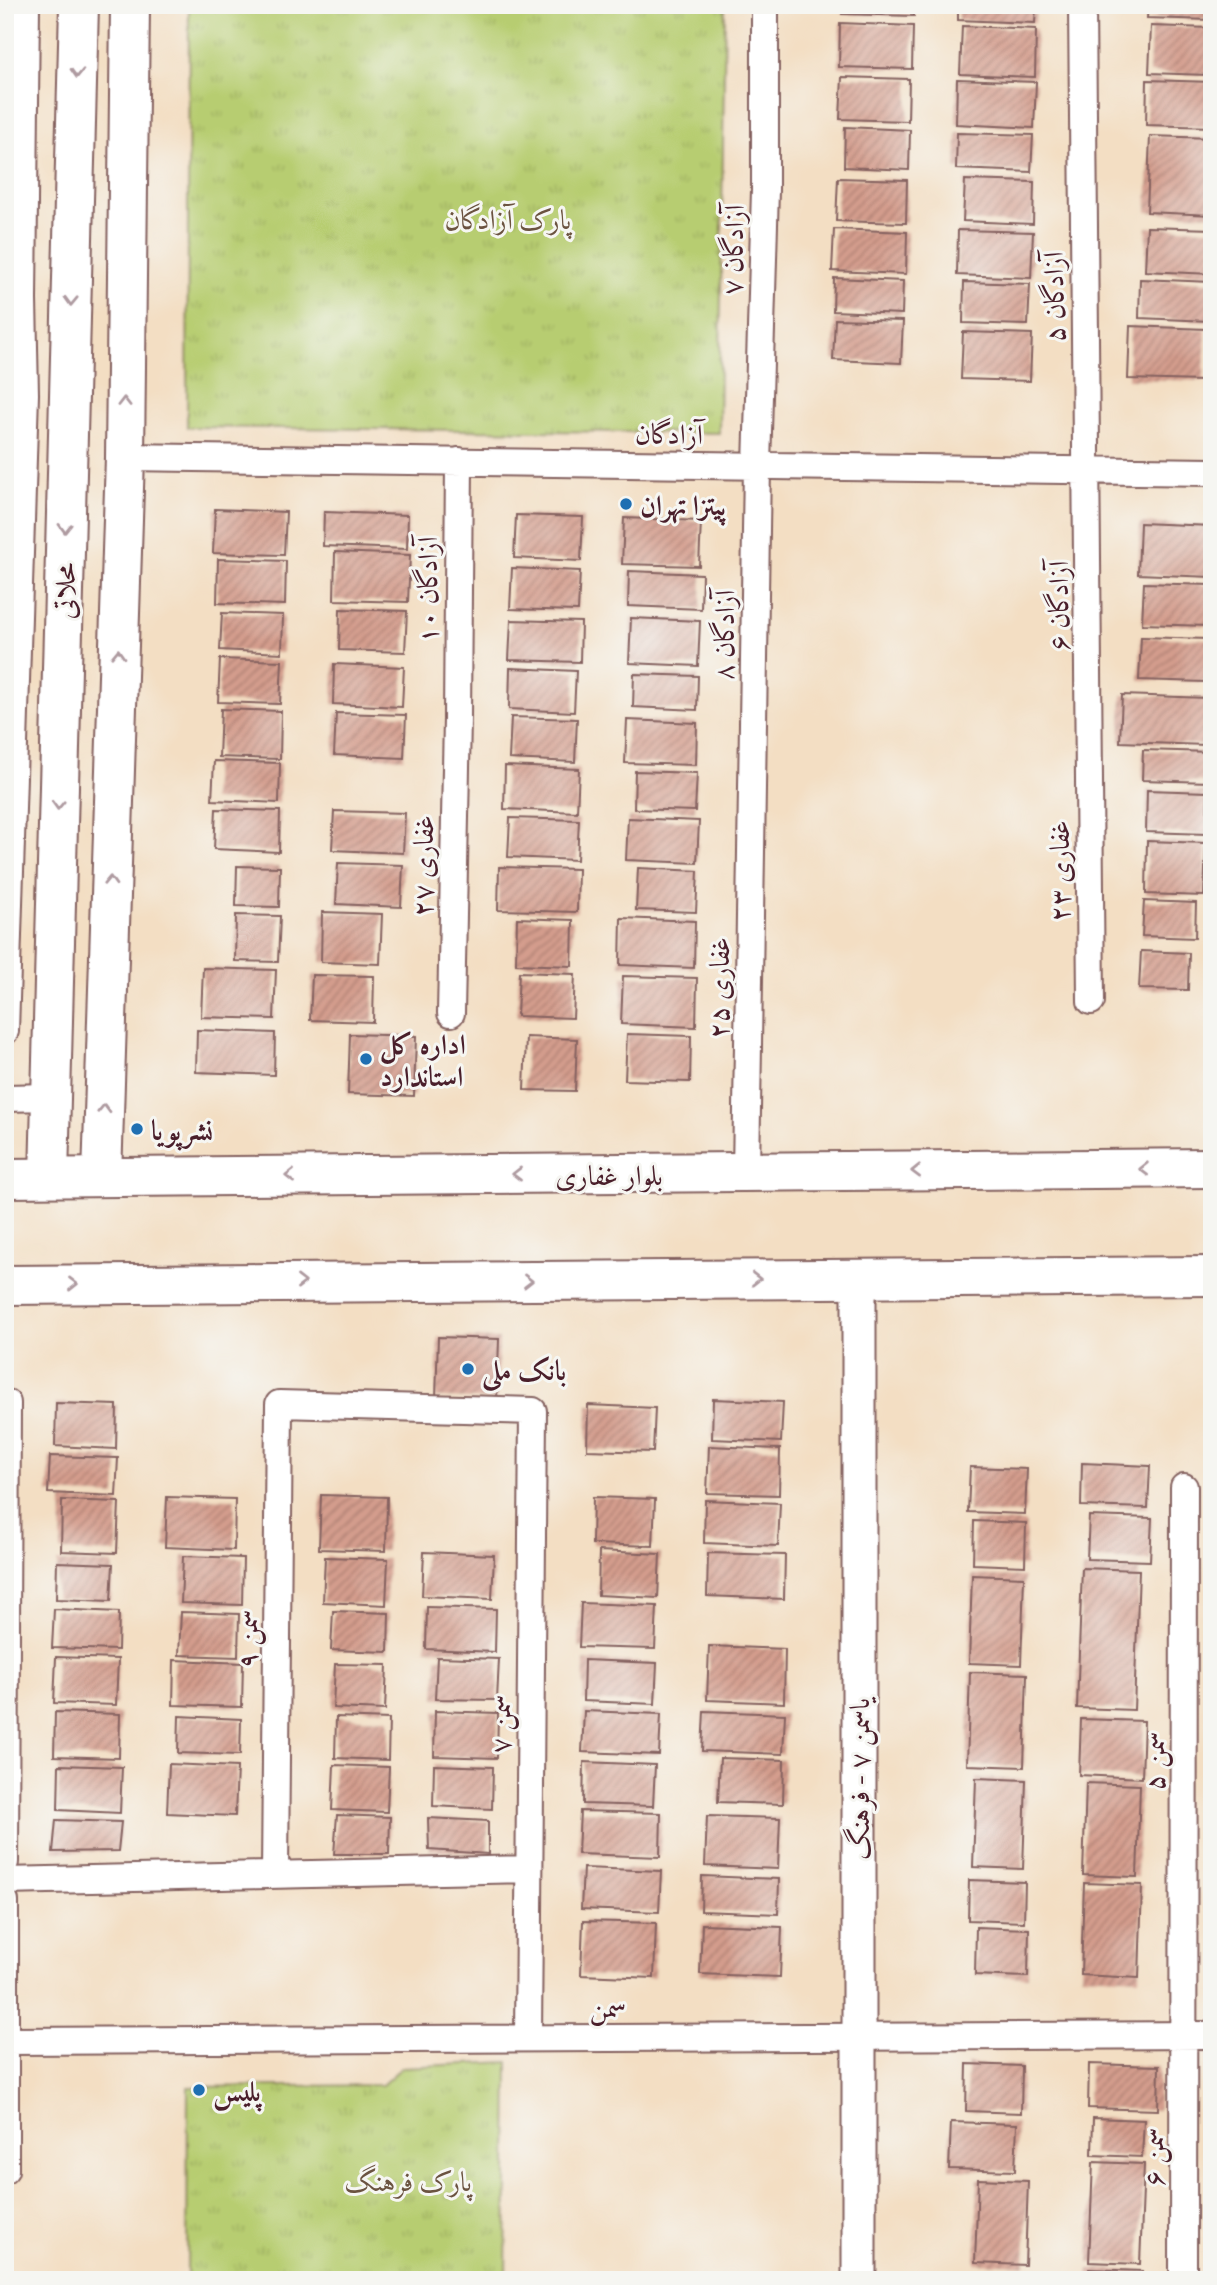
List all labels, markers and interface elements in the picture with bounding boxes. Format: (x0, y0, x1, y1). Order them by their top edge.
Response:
one-way arrow (69, 69, 85, 79)
park label: پارک آزادگان (445, 198, 573, 240)
street label: آزادگان ۷ (710, 201, 754, 296)
street label: آزادگان ۵ (1032, 248, 1074, 343)
one-way arrow (63, 296, 79, 307)
one-way arrow (116, 396, 132, 407)
street label: آزادگان (635, 412, 706, 454)
place label: پیتزا تهران (640, 484, 727, 526)
marker: پیتزا تهران (618, 496, 634, 512)
one-way arrow (58, 523, 73, 534)
street label: آزادگان ۱۰ (406, 534, 447, 644)
street label: آزادگان ۶ (1037, 558, 1078, 651)
street label: محلاتی (43, 562, 85, 620)
street label: آزادگان ۸ (702, 586, 744, 681)
one-way arrow (110, 648, 125, 659)
one-way arrow (51, 799, 66, 810)
street label: غفاری ۲۷ (401, 815, 443, 917)
street label: غفاری ۲۳ (1038, 820, 1079, 922)
one-way arrow (102, 876, 118, 886)
street label: غفاری ۲۵ (697, 937, 739, 1039)
place label: اداره کل استاندارد (380, 1023, 466, 1096)
marker: اداره کل استاندارد (358, 1051, 374, 1067)
one-way arrow (96, 1103, 111, 1114)
place label: نشرپویا (151, 1109, 213, 1151)
marker: نشرپویا (129, 1121, 145, 1137)
street label: بلوار غفاری (555, 1154, 663, 1195)
one-way arrow (1138, 1161, 1148, 1177)
one-way arrow (910, 1163, 921, 1179)
one-way arrow (511, 1166, 522, 1182)
one-way arrow (284, 1168, 294, 1184)
one-way arrow (751, 1271, 762, 1287)
one-way arrow (524, 1273, 534, 1289)
one-way arrow (296, 1274, 307, 1290)
one-way arrow (69, 1276, 79, 1292)
place label: بانک ملی (481, 1349, 566, 1392)
marker: بانک ملی (460, 1361, 476, 1377)
street label: سمن ۹ (226, 1609, 267, 1669)
street label: سمن ۷ (479, 1694, 520, 1754)
street label: یاسمن ۷ - فرهنگ (838, 1696, 879, 1860)
street label: سمن ۵ (1133, 1731, 1174, 1791)
street label: سمن (590, 1986, 626, 2027)
place label: پلیس (213, 2070, 263, 2112)
marker: پلیس (191, 2082, 207, 2098)
street label: سمن ۶ (1132, 2127, 1173, 2187)
park label: پارک فرهنگ (344, 2160, 474, 2202)

